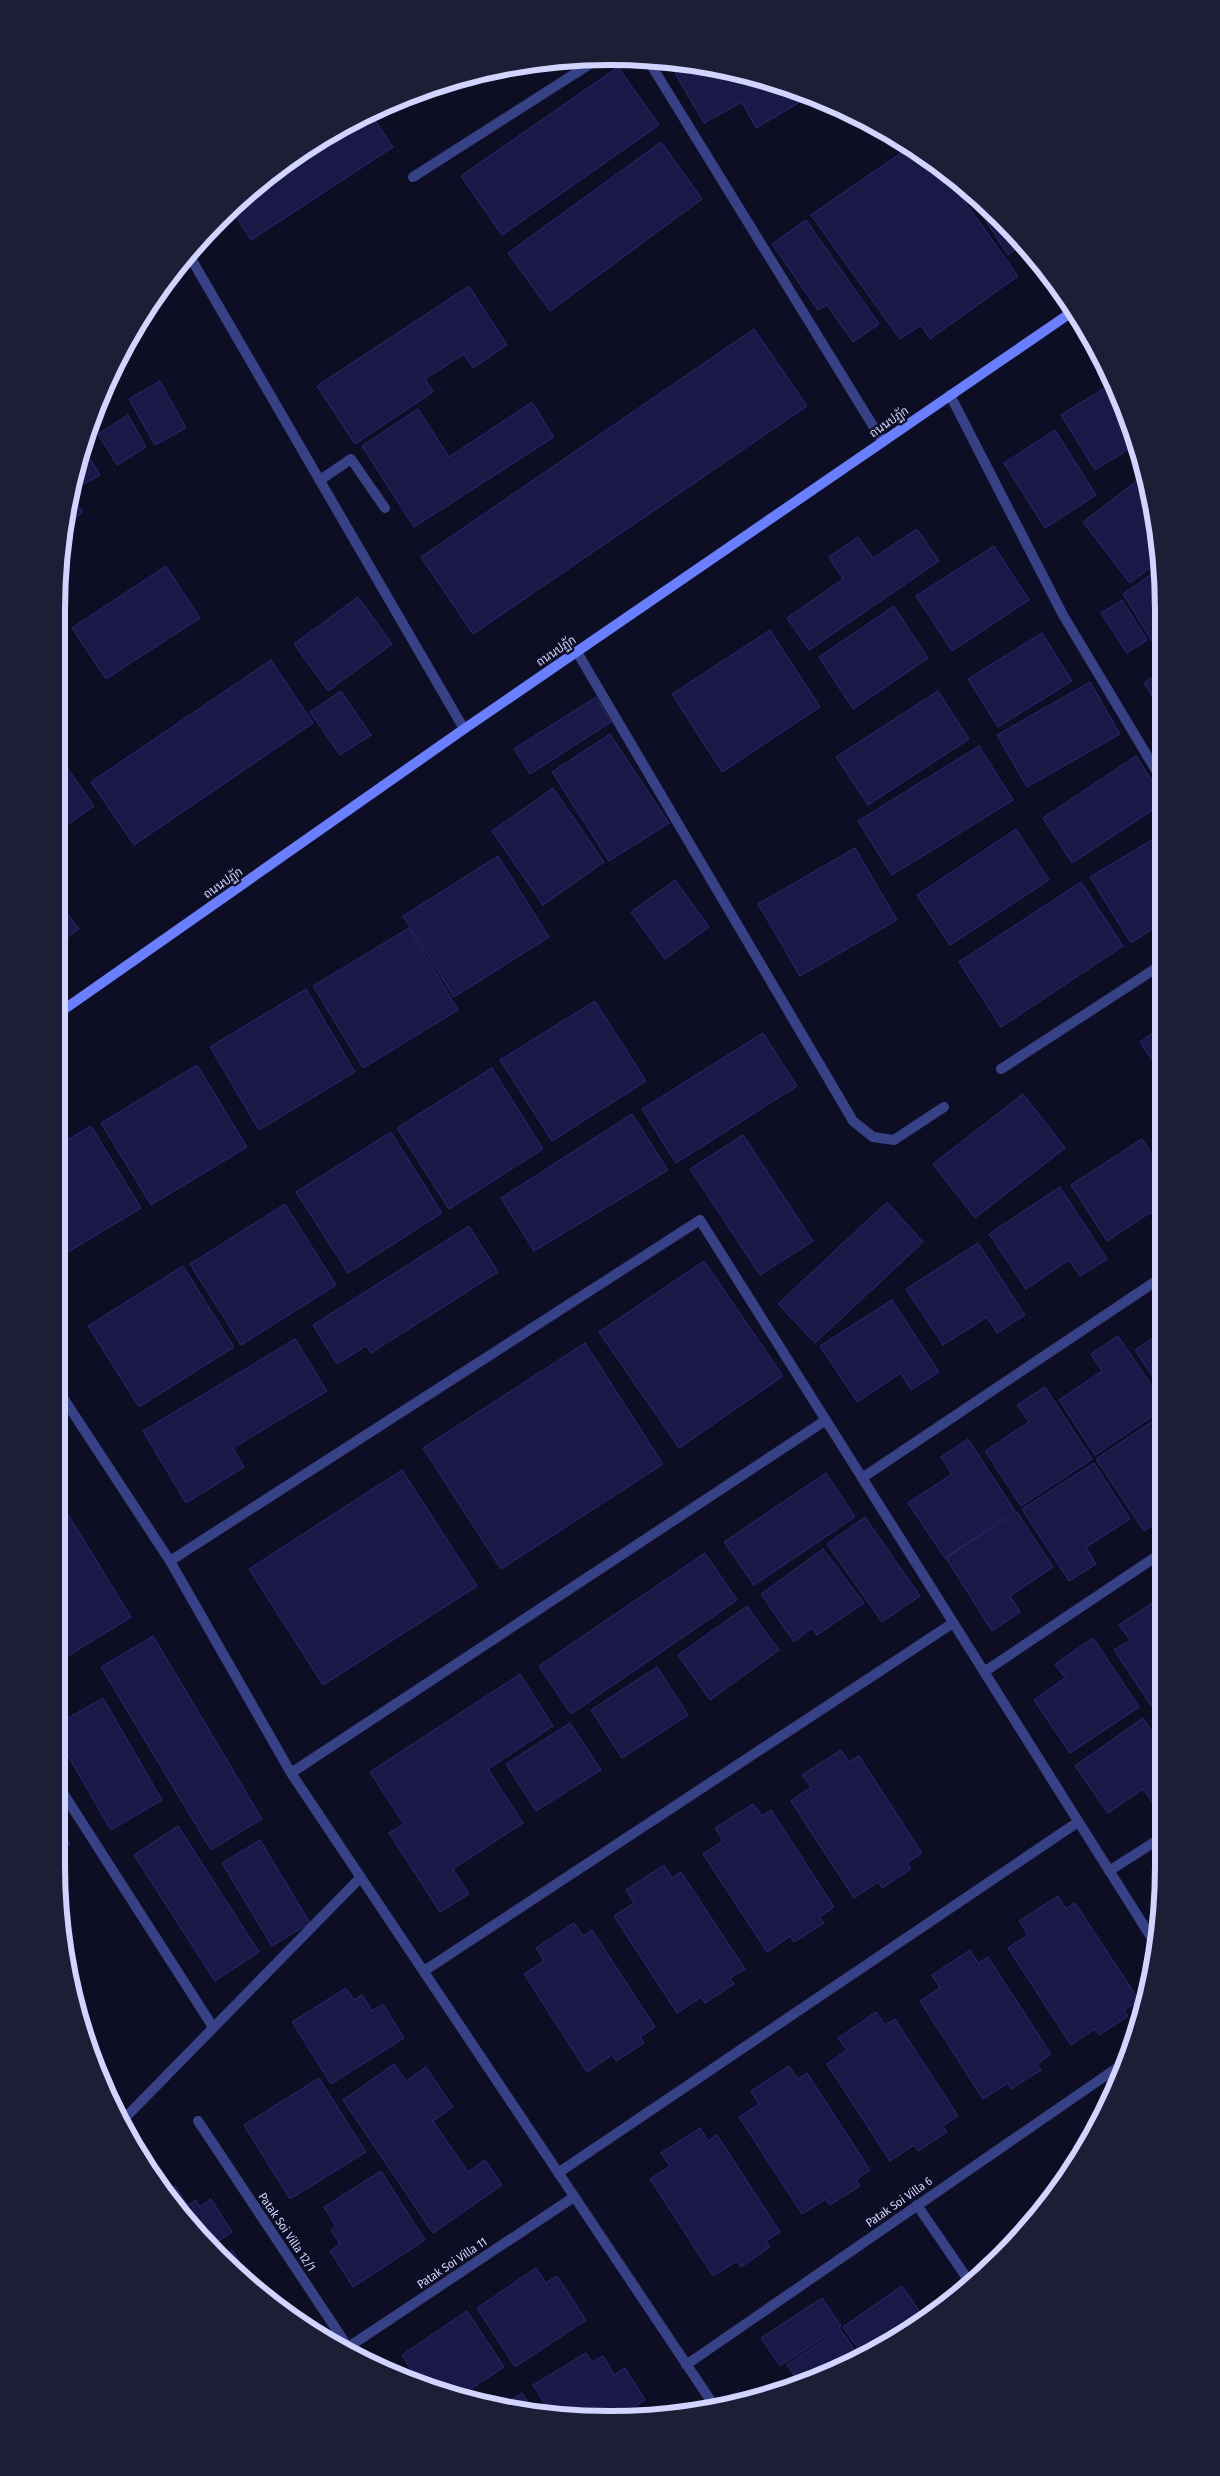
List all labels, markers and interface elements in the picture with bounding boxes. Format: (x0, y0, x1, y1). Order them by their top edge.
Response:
street label: ถนนปฏัก (867, 403, 912, 441)
street label: ถนนปฏัก (534, 633, 579, 670)
street label: ถนนปฏัก (201, 864, 246, 902)
street label: Patak Soi Villa 6 (863, 2174, 935, 2230)
street label: Patak Soi Villa 12/1 (256, 2190, 318, 2274)
street label: Patak Soi Villa 11 (414, 2235, 490, 2291)

